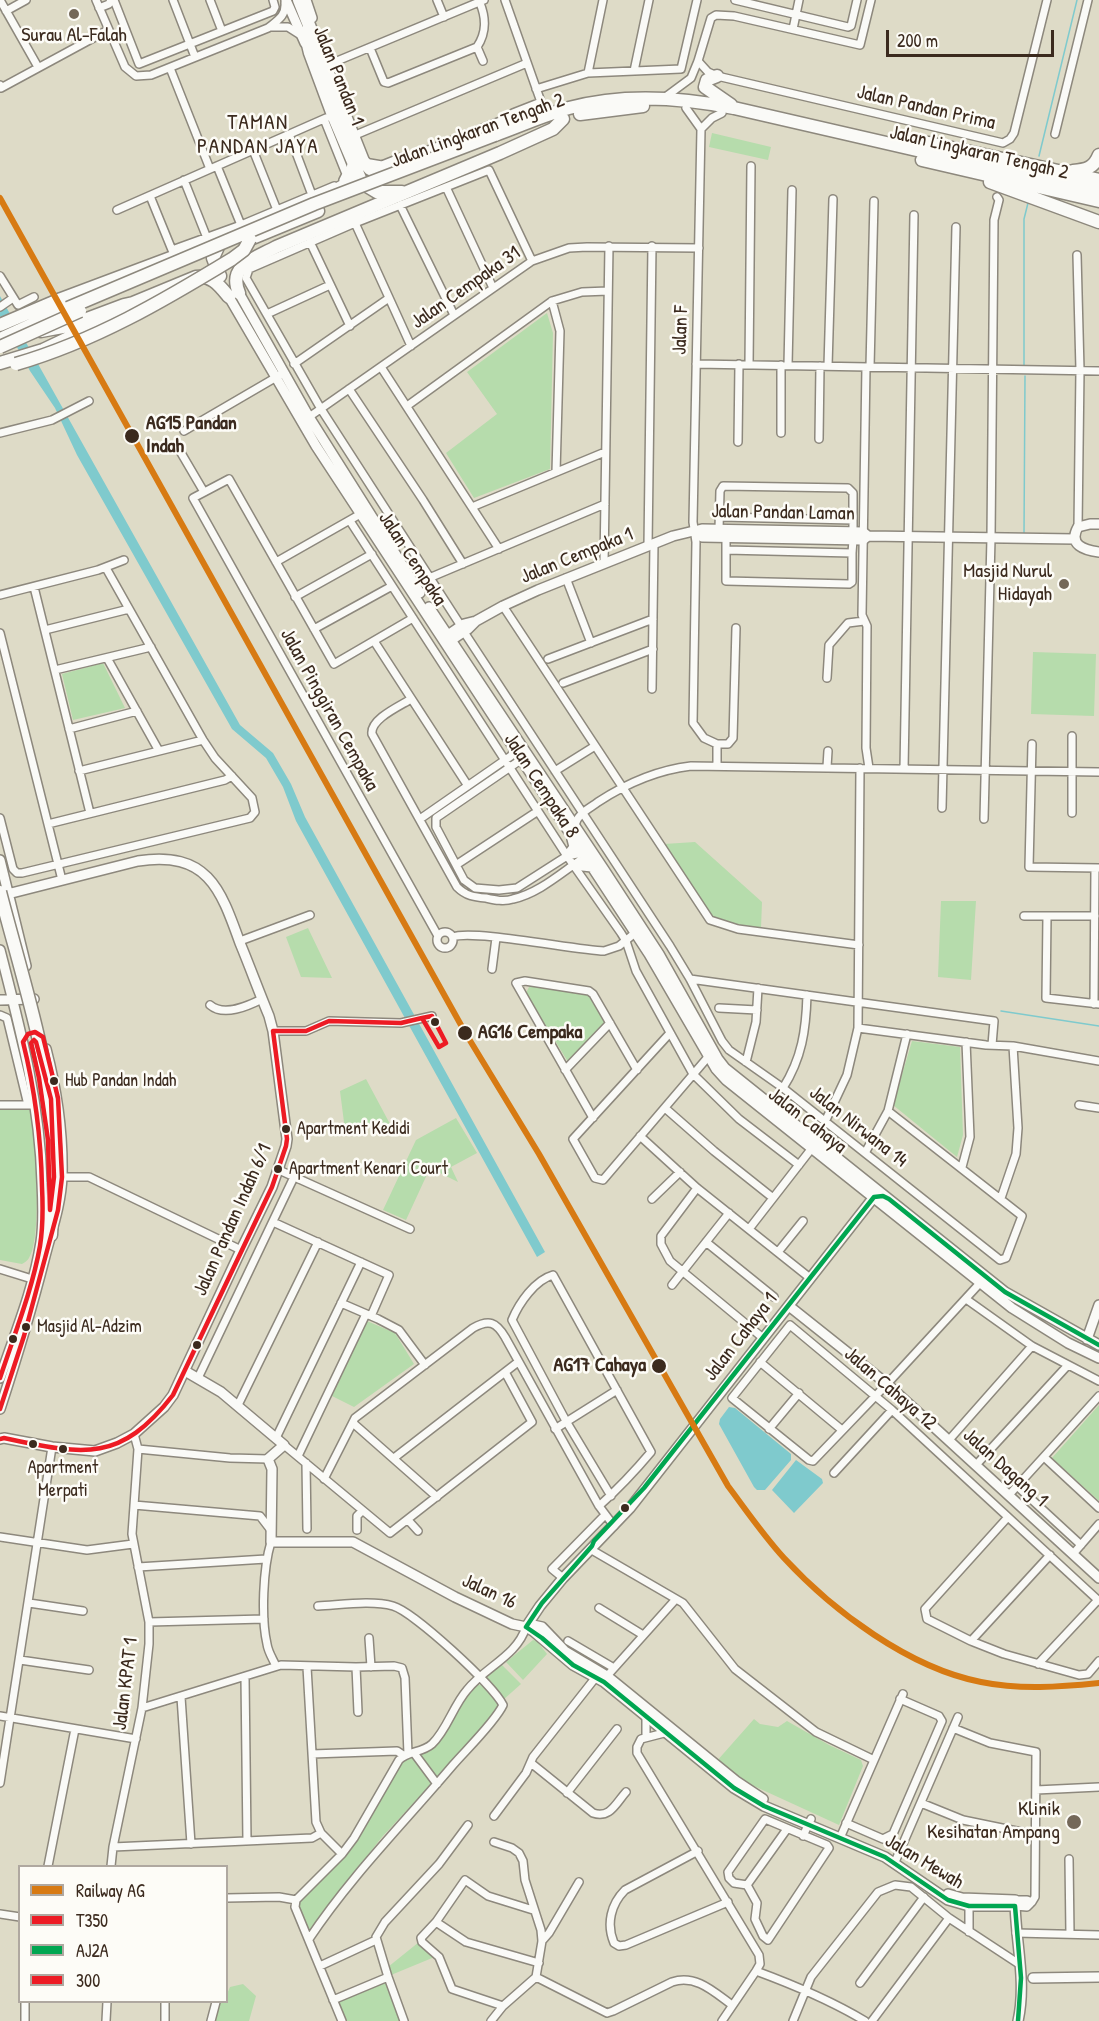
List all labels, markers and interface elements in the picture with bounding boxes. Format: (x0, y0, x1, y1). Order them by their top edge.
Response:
marker: Surau Al-Falah (67, 7, 81, 21)
scale bar (889, 18, 1057, 56)
street label: Jalan Pandan 1 (307, 23, 369, 129)
place label: Surau Al-Falah (21, 24, 127, 48)
text: 200 m (897, 28, 938, 53)
street label: Jalan Pandan Prima (855, 80, 997, 136)
street label: Jalan Lingkaran Tengah 2 (388, 88, 568, 174)
district label: TAMAN PANDAN JAYA (197, 110, 319, 160)
street label: Jalan Lingkaran Tengah 2 (887, 121, 1071, 185)
street label: Jalan Cempaka 31 (407, 241, 525, 335)
street label: Jalan F (668, 305, 694, 355)
place label: AG15 Pandan Indah (146, 412, 237, 459)
marker: AG15 Pandan Indah (123, 427, 141, 445)
street label: Jalan Pandan Laman (711, 500, 855, 526)
street label: Jalan Cempaka (373, 508, 451, 610)
street label: Jalan Cempaka 1 (517, 523, 637, 589)
place label: Masjid Nurul Hidayah (963, 560, 1052, 607)
marker: Masjid Nurul Hidayah (1057, 577, 1071, 591)
street label: Jalan Pinggiran Cempaka (274, 625, 384, 795)
street label: Jalan Cempaka 8 (498, 729, 584, 843)
unlabelled marker (429, 1016, 441, 1028)
place label: AG16 Cempaka (478, 1021, 582, 1045)
marker: AG16 Cempaka (456, 1024, 474, 1042)
place label: Hub Pandan Indah (65, 1070, 176, 1092)
marker: Hub Pandan Indah (48, 1075, 60, 1087)
street label: Jalan Nirwana 14 (804, 1081, 912, 1173)
street label: Jalan Cahaya (763, 1083, 851, 1159)
place label: Apartment Kedidi (297, 1118, 410, 1140)
marker: Apartment Kedidi (280, 1123, 292, 1135)
street label: Jalan Pandan Indah 6/1 (189, 1140, 277, 1300)
place label: Apartment Kenari Court (289, 1158, 448, 1180)
marker: Apartment Kenari Court (272, 1163, 284, 1175)
street label: Jalan Cahaya 1 (699, 1288, 783, 1386)
place label: Masjid Al-Adzim (37, 1316, 142, 1338)
marker: Masjid Al-Adzim (20, 1321, 32, 1333)
unlabelled marker (7, 1333, 19, 1345)
unlabelled marker (191, 1339, 203, 1351)
street label: Jalan Cahaya 12 (839, 1342, 941, 1436)
place label: AG17 Cahaya (554, 1354, 646, 1378)
marker: AG17 Cahaya (650, 1357, 668, 1375)
street label: Jalan Dagang 1 (958, 1424, 1052, 1512)
unlabelled marker (27, 1438, 39, 1450)
marker: Apartment Merpati (57, 1443, 69, 1455)
place label: Apartment Merpati (28, 1457, 98, 1500)
unlabelled marker (619, 1502, 631, 1514)
street label: Jalan 16 (458, 1569, 520, 1615)
street label: Jalan KPAT 1 (108, 1636, 144, 1732)
place label: Klinik Kesihatan Ampang (927, 1798, 1060, 1845)
marker: Klinik Kesihatan Ampang (1065, 1813, 1083, 1831)
street label: Jalan Mewah (880, 1829, 968, 1895)
legend (18, 1865, 228, 2003)
text: Railway AG (76, 1878, 145, 1903)
text: T350 (76, 1908, 108, 1933)
text: AJ2A (76, 1938, 109, 1963)
text: 300 (76, 1968, 100, 1993)

